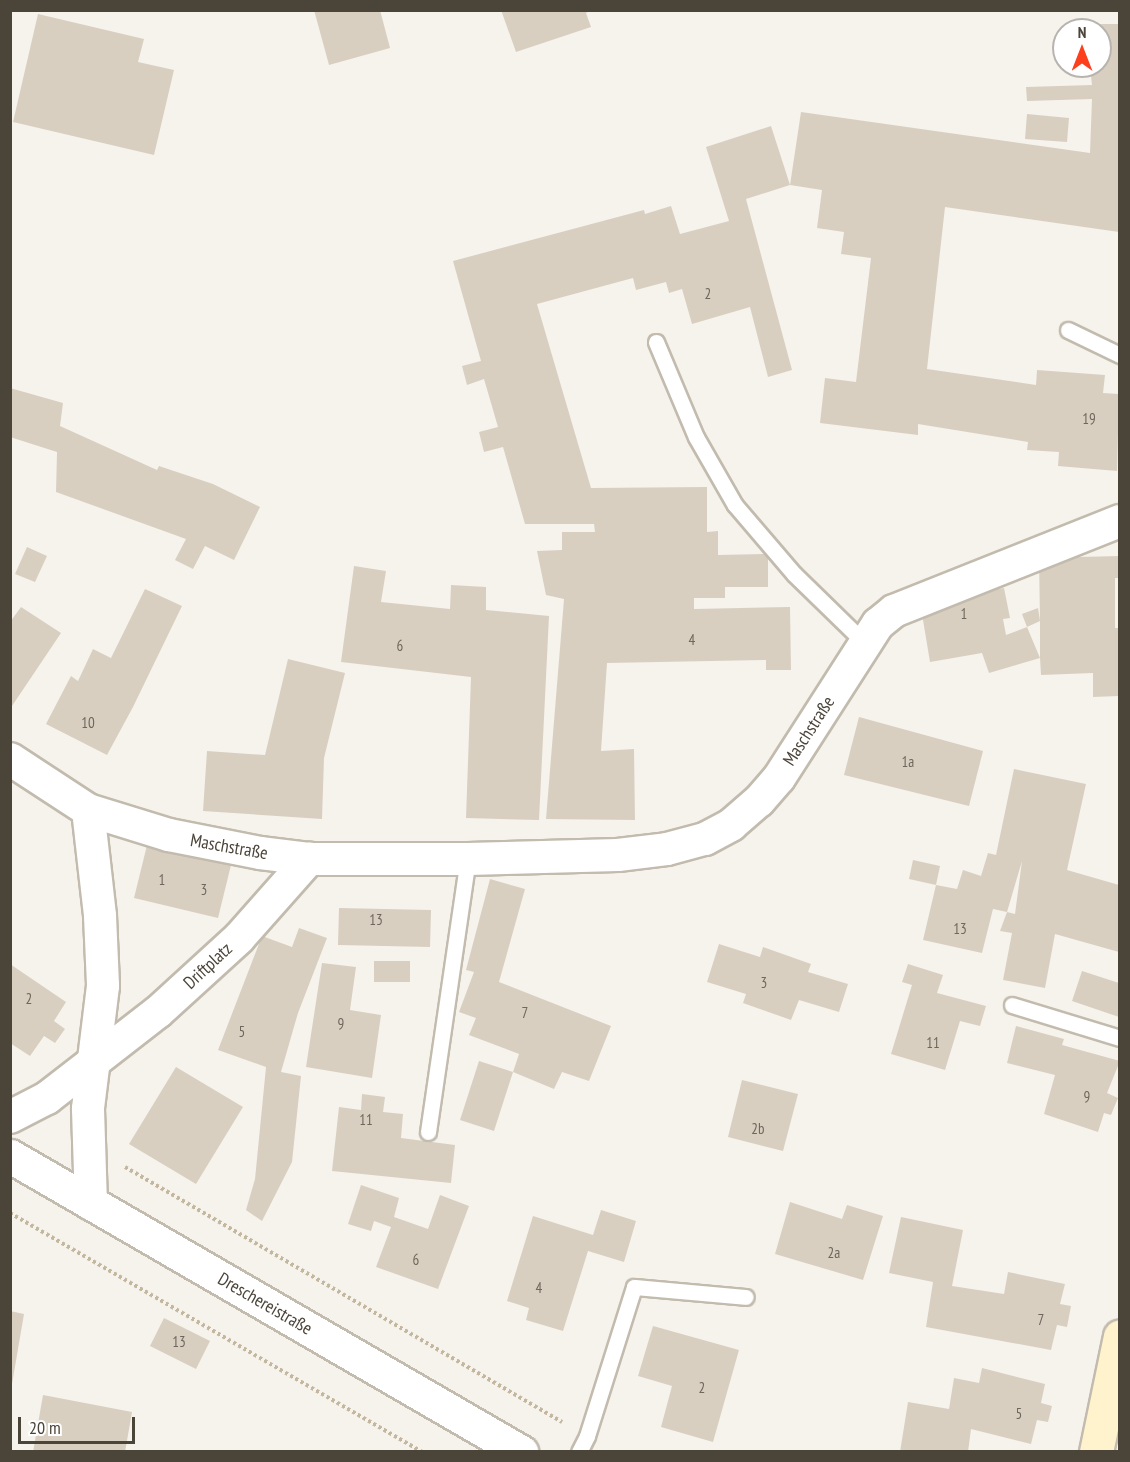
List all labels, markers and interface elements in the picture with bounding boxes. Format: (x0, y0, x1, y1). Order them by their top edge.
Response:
north arrow (1052, 18, 1112, 78)
text: N (1078, 22, 1086, 42)
house number: 2 (705, 285, 711, 303)
house number: 19 (1082, 410, 1096, 428)
house number: 1 (961, 605, 967, 623)
house number: 4 (689, 631, 695, 649)
house number: 6 (397, 637, 403, 655)
street label: Maschstraße (779, 692, 839, 770)
house number: 10 (81, 714, 95, 732)
house number: 1a (902, 753, 914, 771)
street label: Maschstraße (188, 830, 270, 864)
house number: 1 (159, 871, 165, 889)
house number: 3 (201, 881, 207, 899)
house number: 13 (369, 911, 383, 929)
house number: 13 (953, 920, 967, 938)
street label: Driftplatz (179, 938, 237, 994)
house number: 3 (761, 974, 767, 992)
house number: 2 (26, 990, 32, 1008)
house number: 7 (522, 1004, 528, 1022)
house number: 9 (338, 1015, 344, 1033)
house number: 5 (239, 1023, 245, 1041)
house number: 11 (926, 1034, 940, 1052)
house number: 9 (1084, 1088, 1090, 1106)
house number: 11 (359, 1111, 373, 1129)
house number: 2b (751, 1120, 765, 1138)
house number: 2a (828, 1244, 840, 1262)
house number: 6 (413, 1251, 419, 1269)
street label: Dreschereistraße (214, 1268, 316, 1340)
house number: 4 (536, 1279, 542, 1297)
house number: 7 (1038, 1311, 1044, 1329)
house number: 13 (172, 1333, 186, 1351)
house number: 2 (699, 1379, 705, 1397)
scale bar (21, 1405, 138, 1443)
house number: 5 (1016, 1405, 1022, 1423)
text: 20 m (29, 1416, 61, 1439)

